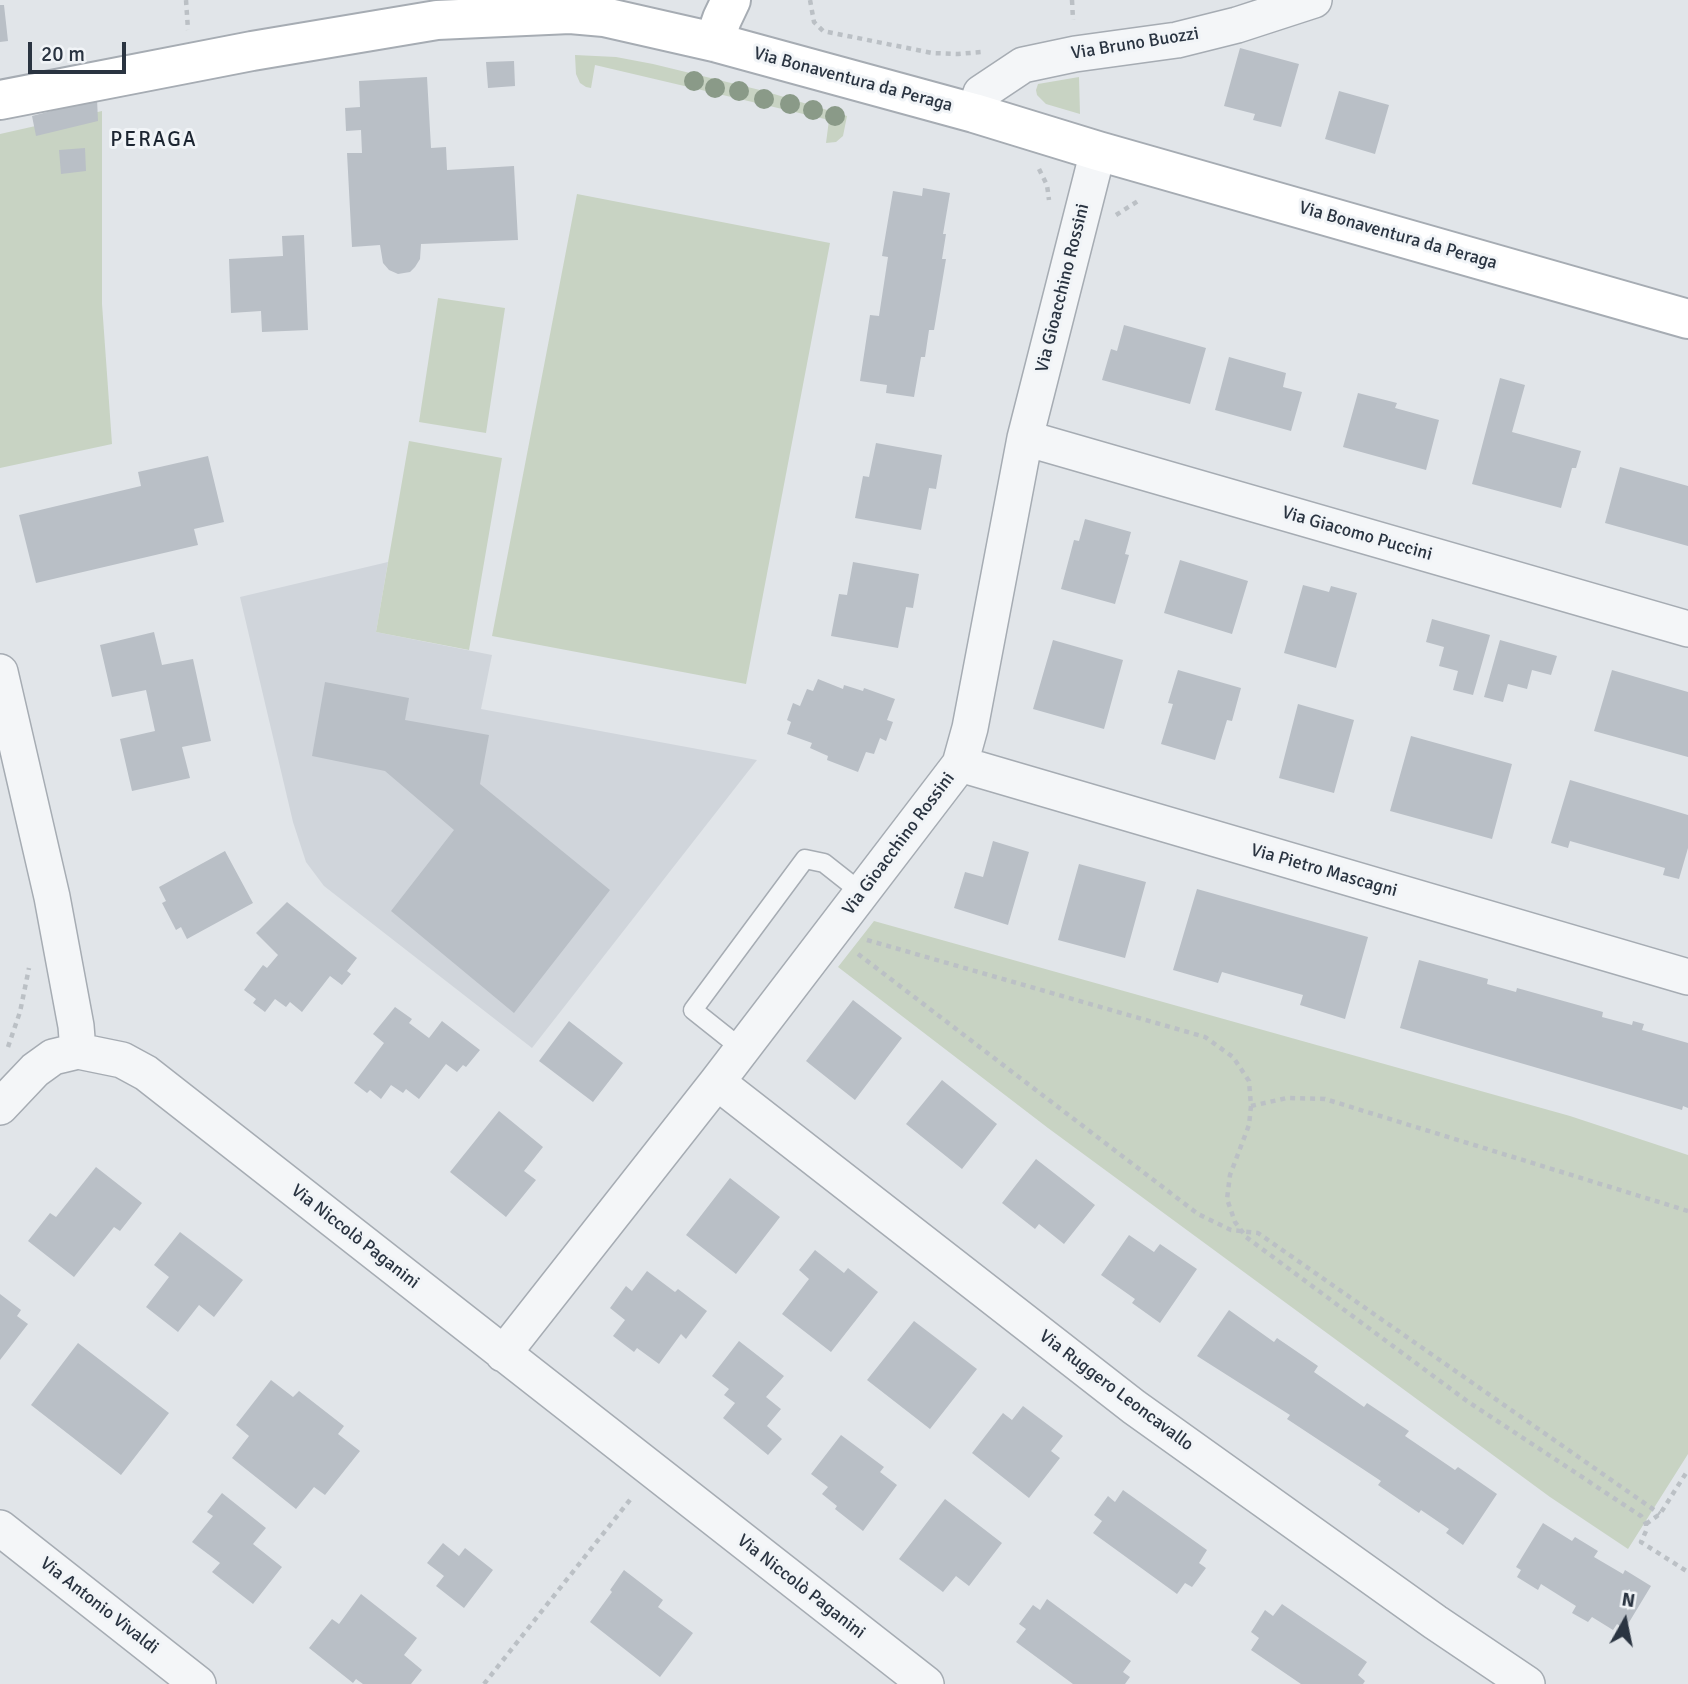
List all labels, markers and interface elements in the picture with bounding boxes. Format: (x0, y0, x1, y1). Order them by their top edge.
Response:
street label: Via Bruno Buozzi (1069, 23, 1201, 65)
scale bar (32, 28, 130, 72)
text: 20 m (41, 41, 85, 67)
street label: Via Bonaventura da Peraga (751, 43, 955, 117)
district label: PERAGA (111, 127, 197, 153)
street label: Via Bonaventura da Peraga (1296, 197, 1500, 275)
street label: Via Gioacchino Rossini (1032, 201, 1094, 375)
street label: Via Giacomo Puccini (1279, 502, 1435, 566)
street label: Via Gioacchino Rossini (838, 768, 960, 920)
street label: Via Pietro Mascagni (1248, 840, 1400, 902)
street label: Via Niccolò Paganini (287, 1180, 423, 1294)
street label: Via Ruggero Leoncavallo (1035, 1326, 1197, 1456)
street label: Via Niccolò Paganini (733, 1530, 869, 1644)
street label: Via Antonio Vivaldi (35, 1553, 163, 1659)
north arrow (1590, 1586, 1660, 1656)
text: N (1620, 1587, 1637, 1613)

